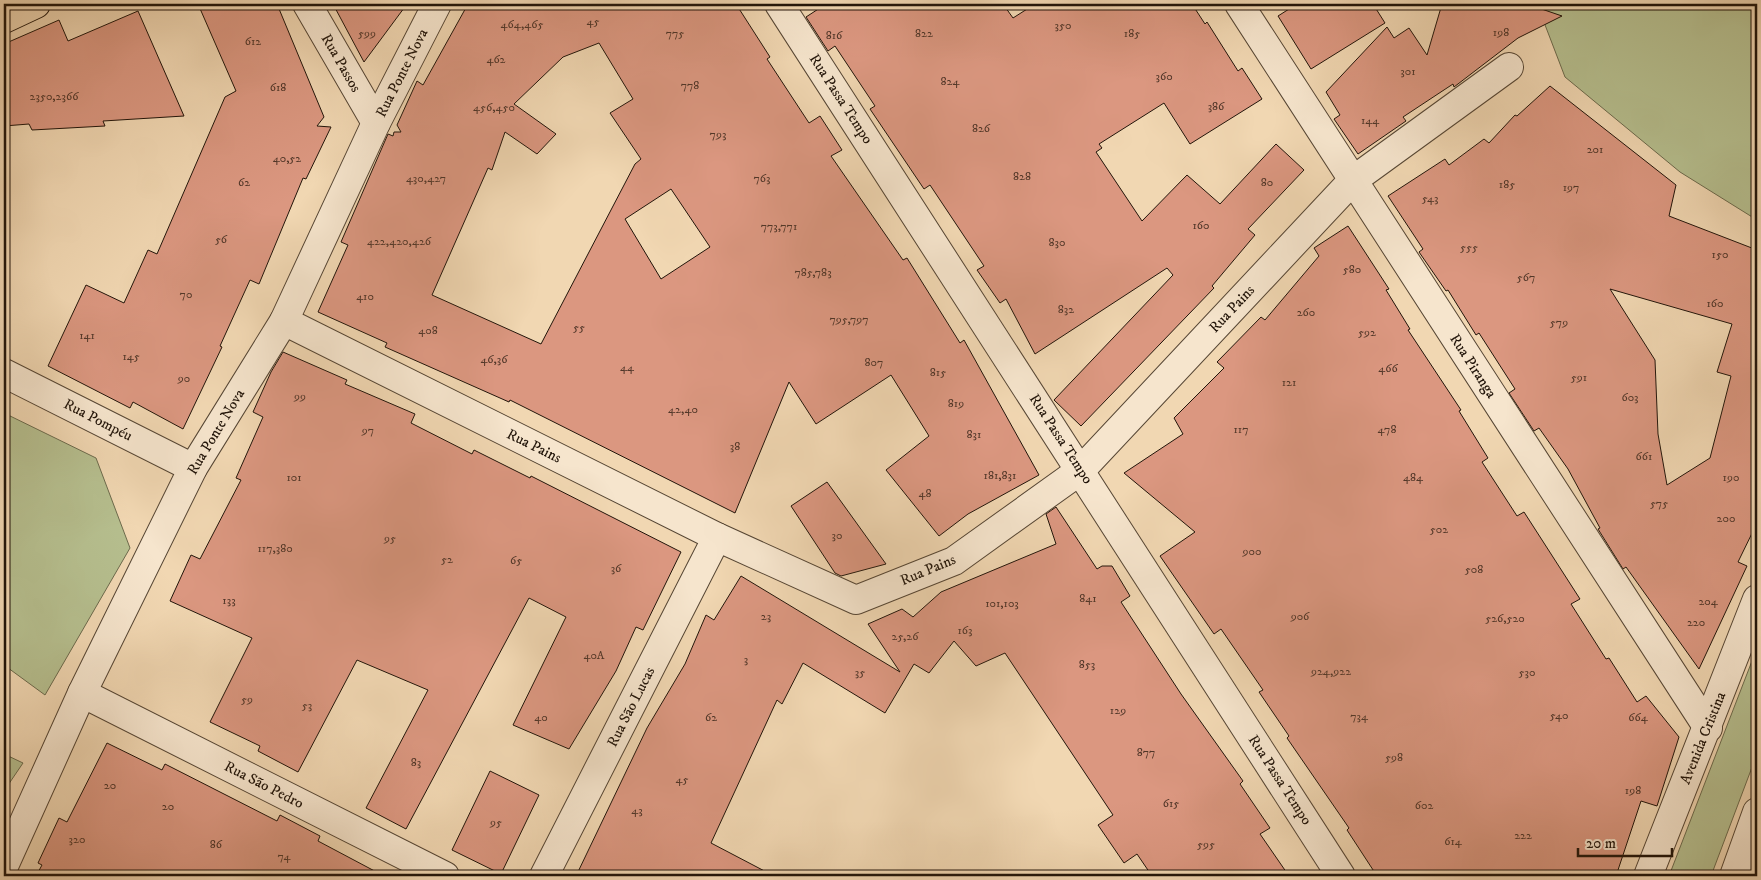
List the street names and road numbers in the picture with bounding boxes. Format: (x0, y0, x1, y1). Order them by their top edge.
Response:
street label: Rua Ponte Nova (372, 25, 433, 120)
street label: Rua Passos (317, 30, 365, 96)
street label: Rua Passa Tempo (805, 50, 877, 148)
street label: Rua Pains (1205, 281, 1259, 337)
street label: Rua Piranga (1445, 330, 1501, 402)
street label: Rua Ponte Nova (183, 385, 249, 478)
street label: Rua Passa Tempo (1025, 390, 1097, 488)
street label: Rua Pompéu (60, 395, 136, 445)
street label: Rua Pains (503, 425, 565, 467)
street label: Rua Pains (897, 550, 959, 590)
street label: Rua São Lucas (603, 664, 659, 750)
street label: Avenida Cristina (1676, 688, 1730, 787)
street label: Rua Passa Tempo (1244, 731, 1316, 829)
street label: Rua São Pedro (221, 757, 307, 813)

